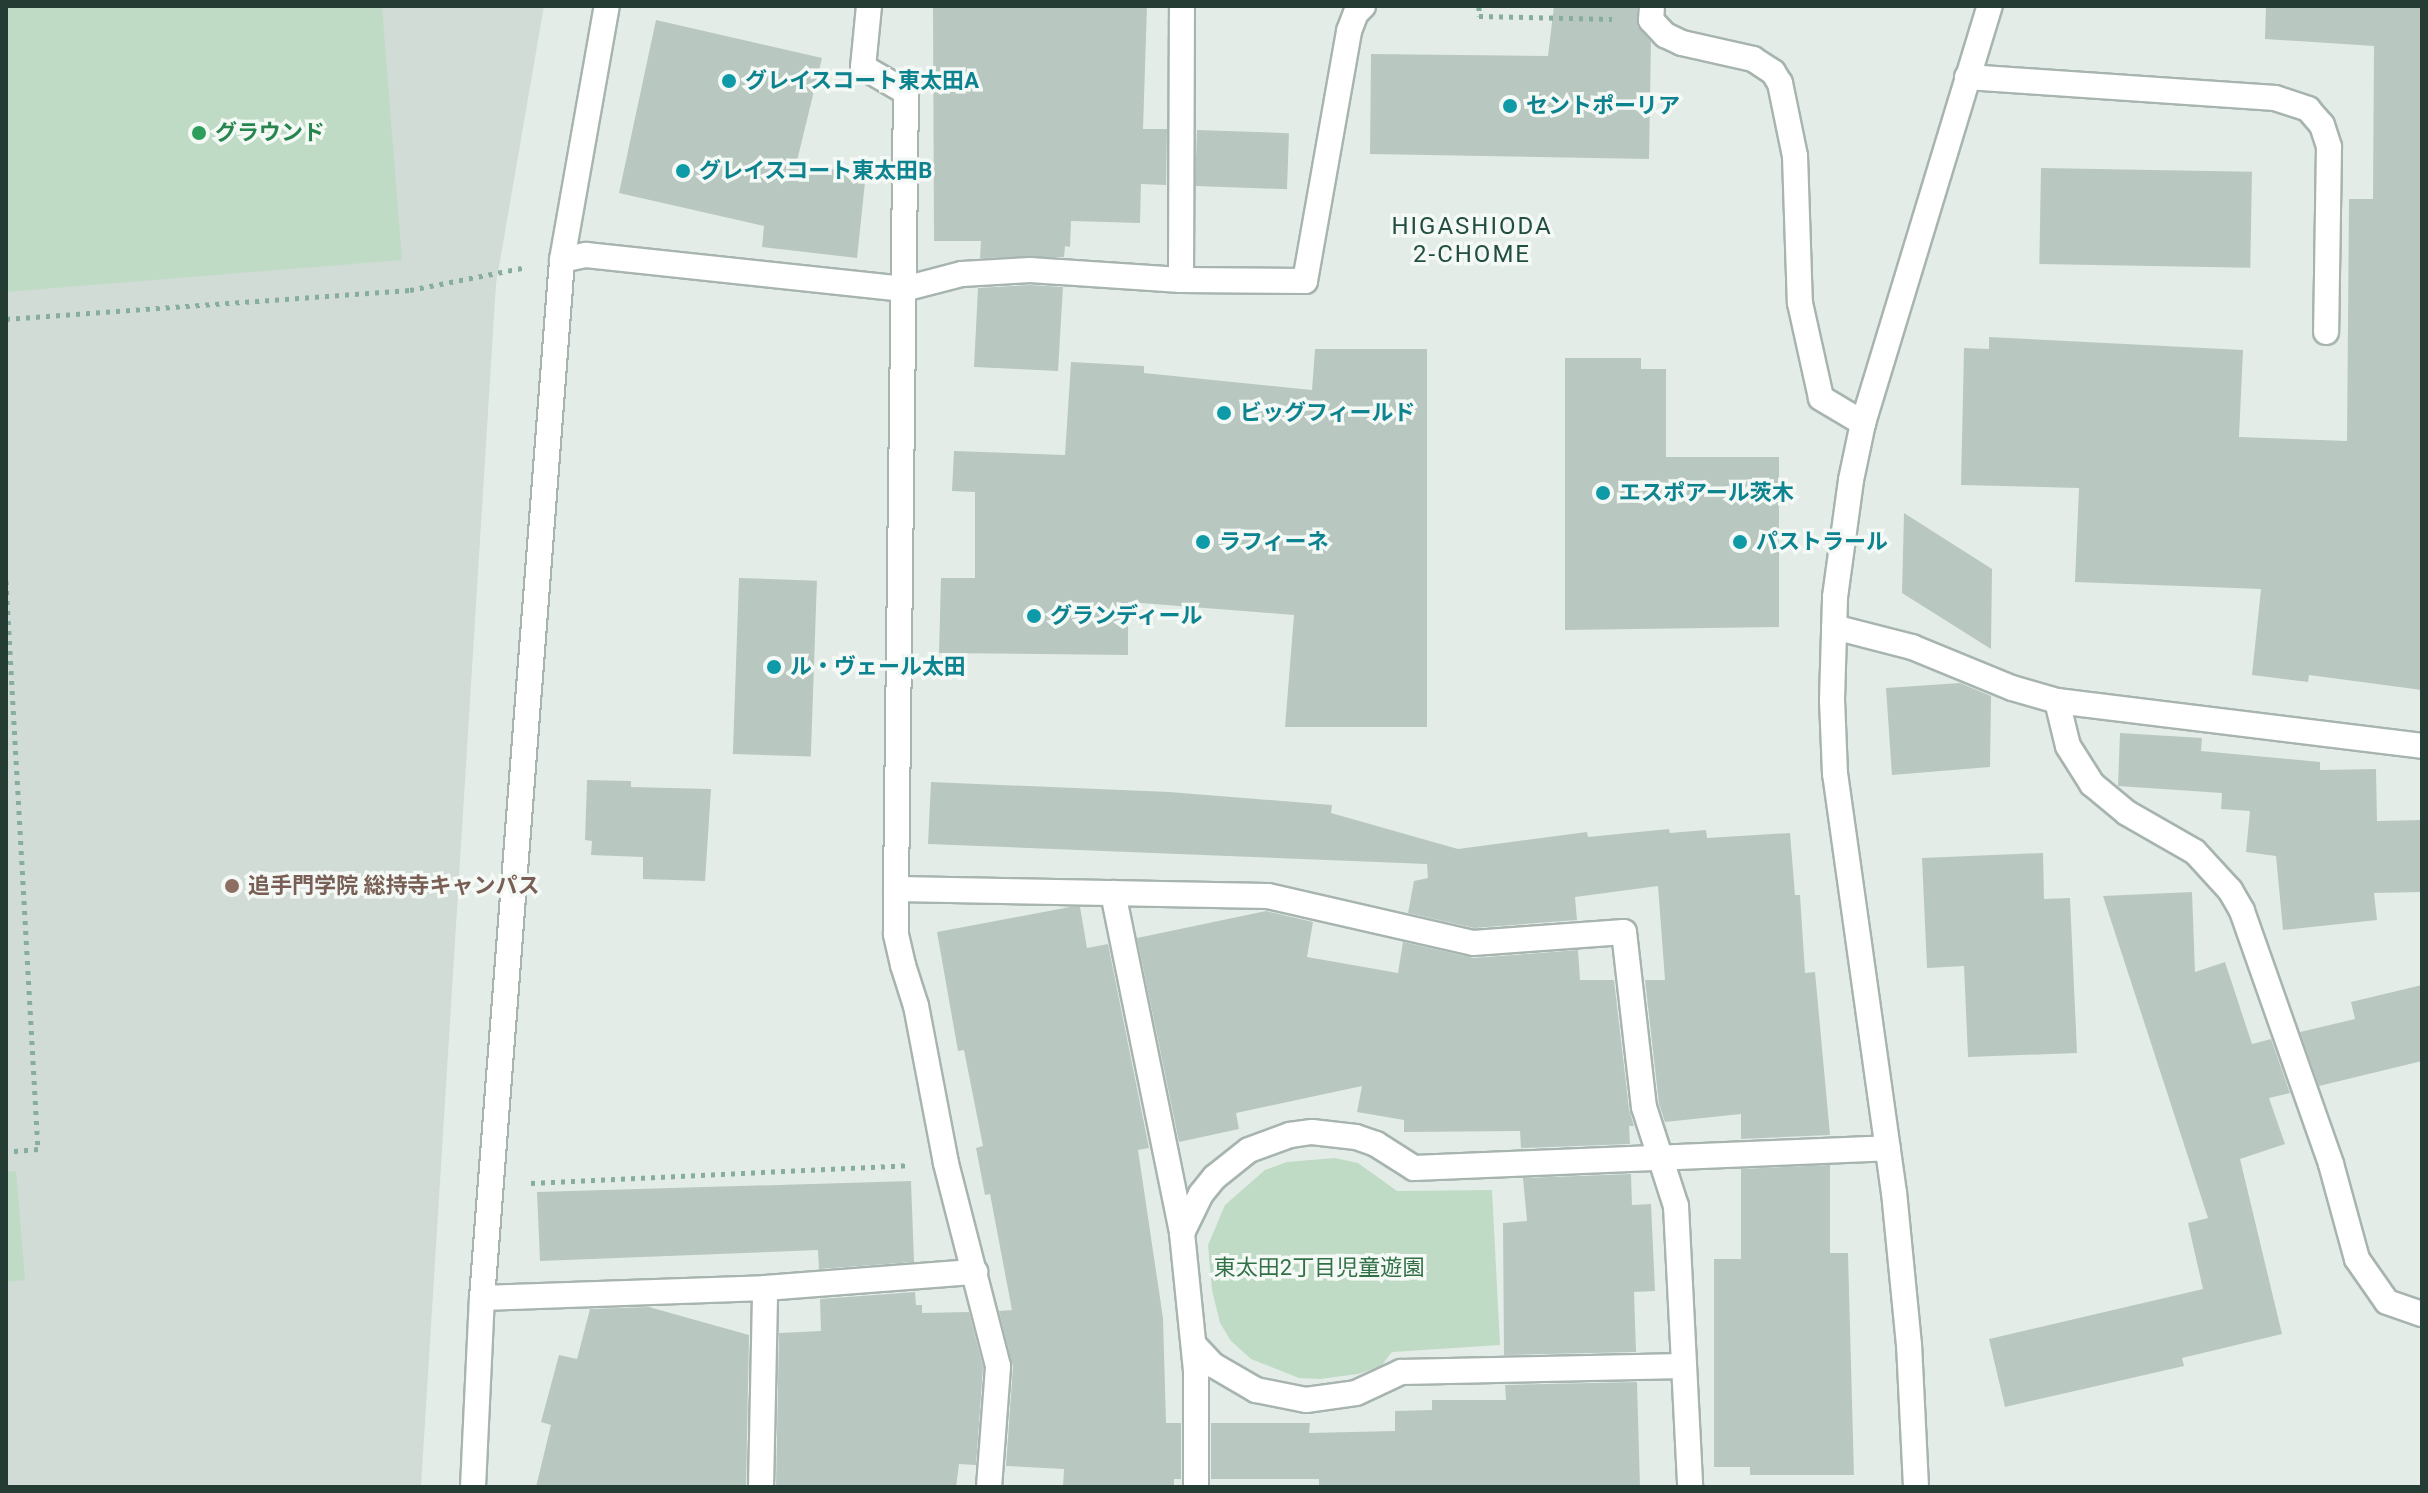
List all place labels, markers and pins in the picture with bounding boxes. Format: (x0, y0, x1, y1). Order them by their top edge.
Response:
place label: グレイスコート東太田A (745, 68, 980, 94)
marker: グレイスコート東太田A (720, 72, 738, 90)
place label: セントポーリア (1526, 93, 1680, 119)
marker: セントポーリア (1501, 97, 1519, 115)
place label: グラウンド (215, 120, 325, 146)
marker: グラウンド (190, 124, 208, 142)
place label: グレイスコート東太田B (699, 158, 933, 184)
marker: グレイスコート東太田B (674, 162, 692, 180)
place label: ビッグフィールド (1240, 400, 1416, 426)
marker: ビッグフィールド (1215, 404, 1233, 422)
place label: エスポアール茨木 (1619, 480, 1794, 506)
marker: エスポアール茨木 (1594, 484, 1612, 502)
place label: ラフィーネ (1219, 529, 1329, 555)
place label: パストラール (1756, 529, 1888, 555)
marker: ラフィーネ (1194, 533, 1212, 551)
marker: パストラール (1731, 533, 1749, 551)
place label: グランディール (1050, 603, 1204, 629)
marker: グランディール (1025, 607, 1043, 625)
place label: ル・ヴェール太田 (790, 654, 966, 680)
marker: ル・ヴェール太田 (765, 658, 783, 676)
place label: 追手門学院 総持寺キャンパス (248, 873, 539, 899)
marker: 追手門学院 総持寺キャンパス (223, 877, 241, 895)

